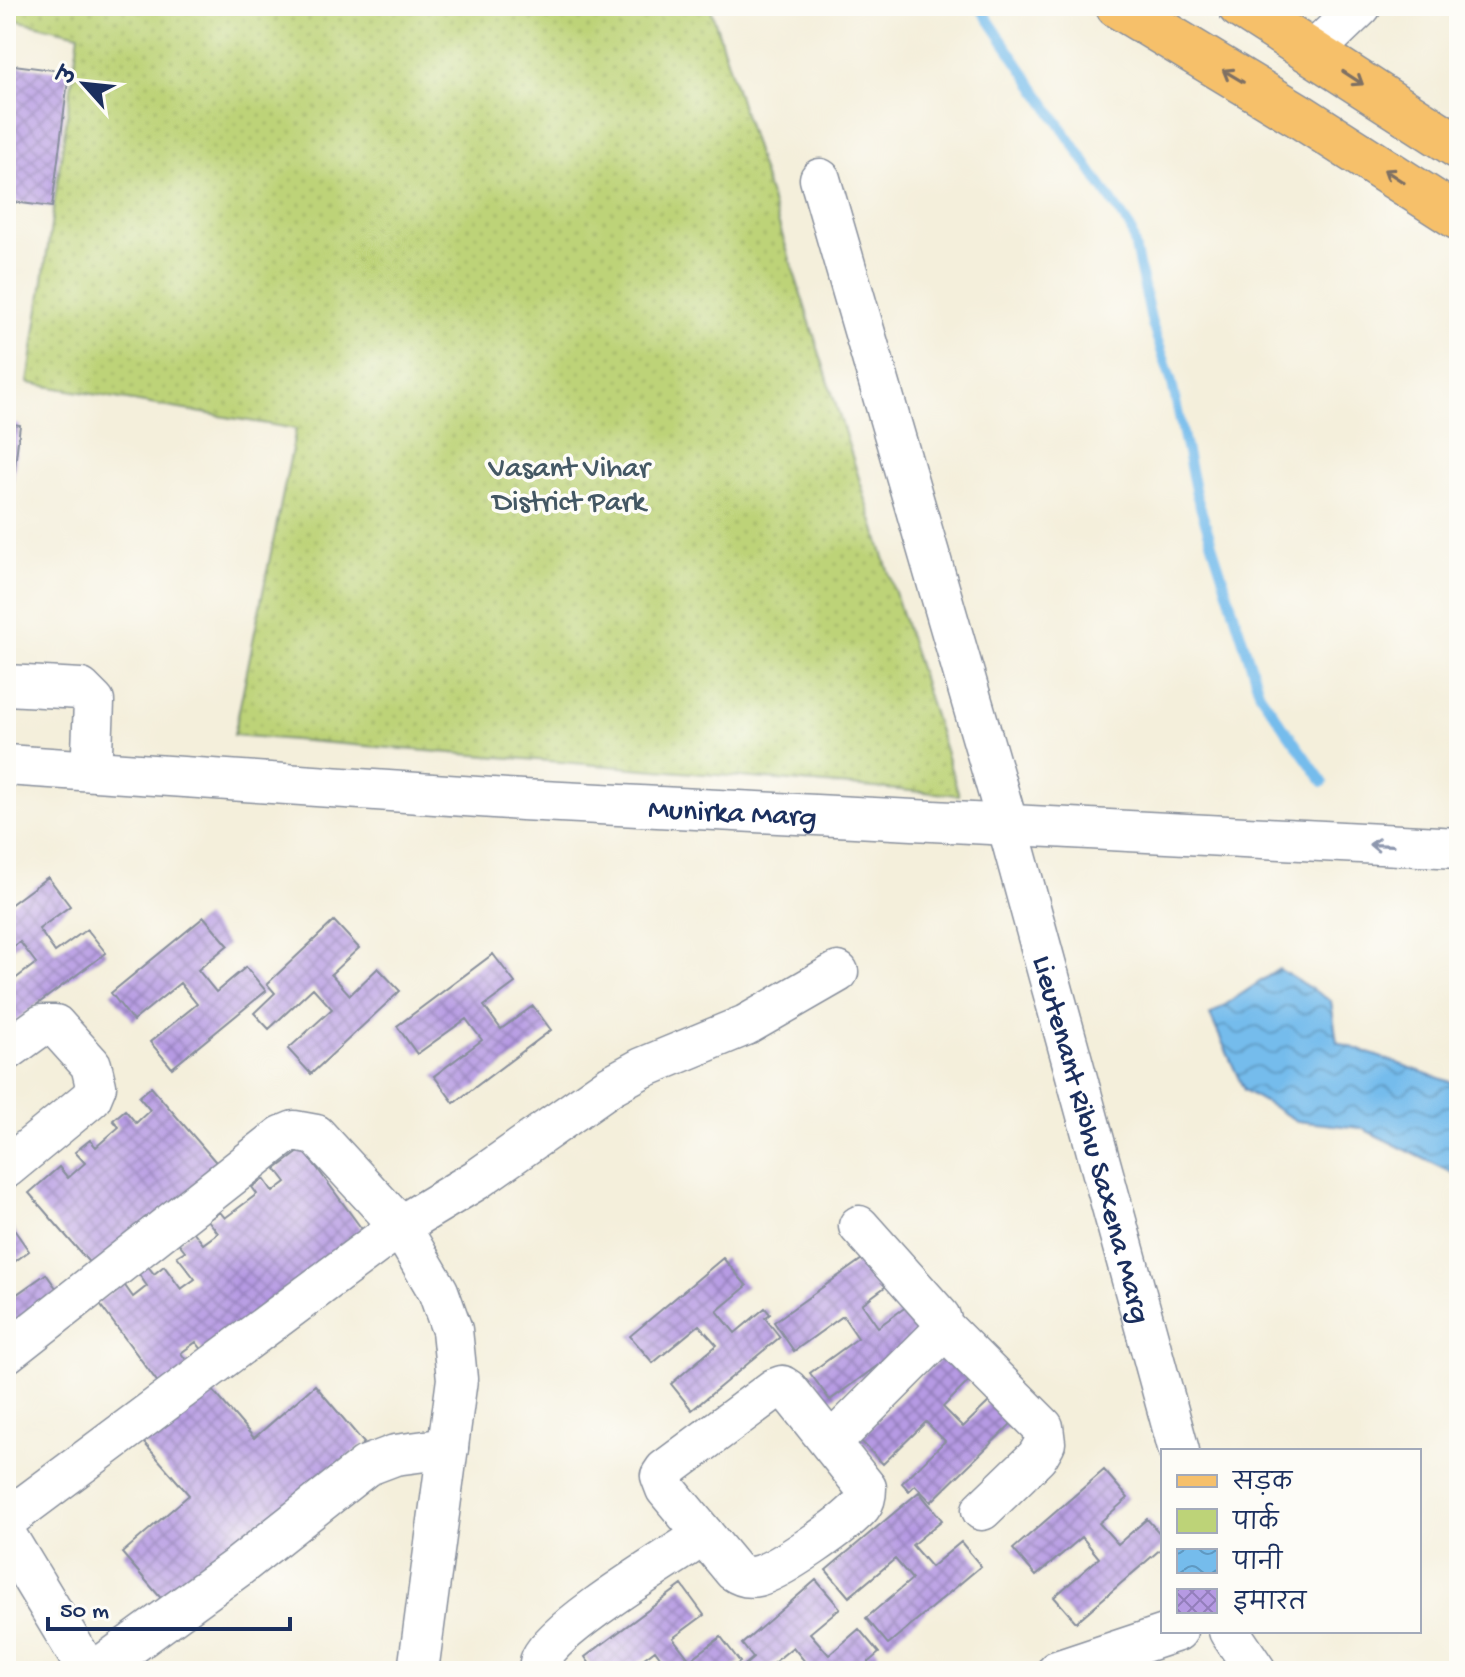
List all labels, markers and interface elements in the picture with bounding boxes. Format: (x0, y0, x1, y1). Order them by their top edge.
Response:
north arrow (44, 44, 124, 124)
text: उ (54, 62, 86, 91)
one-way arrow (1222, 68, 1245, 84)
one-way arrow (1341, 70, 1363, 86)
one-way arrow (1383, 168, 1405, 184)
park label: Vasant Vihar District Park (487, 453, 652, 522)
street label: Munirka Marg (647, 793, 817, 837)
one-way arrow (1368, 837, 1395, 852)
street label: Lieutenant Ribhu Saxena Marg (1022, 952, 1156, 1328)
legend (1161, 1449, 1421, 1633)
text: सड़क (1231, 1470, 1294, 1499)
text: पार्क (1231, 1502, 1280, 1539)
text: पानी (1231, 1543, 1284, 1579)
scale bar (48, 1581, 290, 1631)
text: इमारत (1233, 1589, 1308, 1619)
text: 50 m (60, 1598, 109, 1627)

